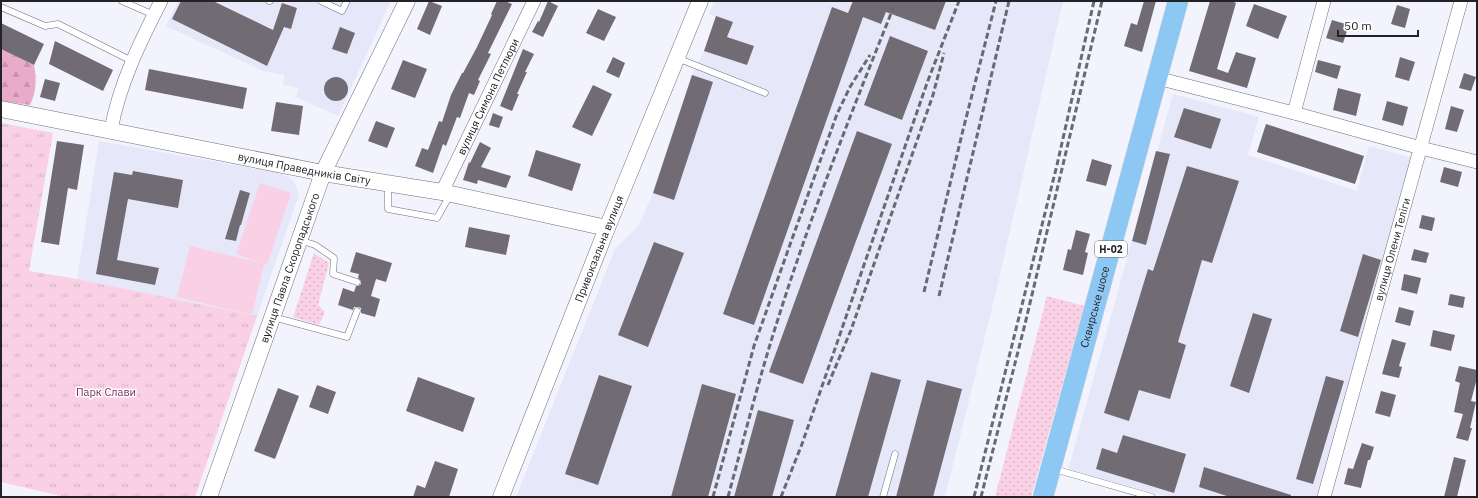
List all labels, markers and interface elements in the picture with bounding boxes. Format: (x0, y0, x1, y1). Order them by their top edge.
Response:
scale bar (1338, 12, 1418, 38)
text: 50 m (1344, 18, 1372, 33)
street label: вулиця Симона Петлюри (454, 36, 522, 157)
street label: вулиця Праведників Світу (237, 149, 372, 188)
street label: вулиця Павла Скоропадського (257, 191, 322, 345)
street label: Привокзальна вулиця (572, 193, 627, 304)
street label: вулиця Олени Теліги (1371, 196, 1413, 302)
road number: Н-02 (1095, 241, 1127, 257)
street label: Сквирське шосе (1077, 264, 1113, 349)
park label: Парк Слави (76, 385, 136, 399)

